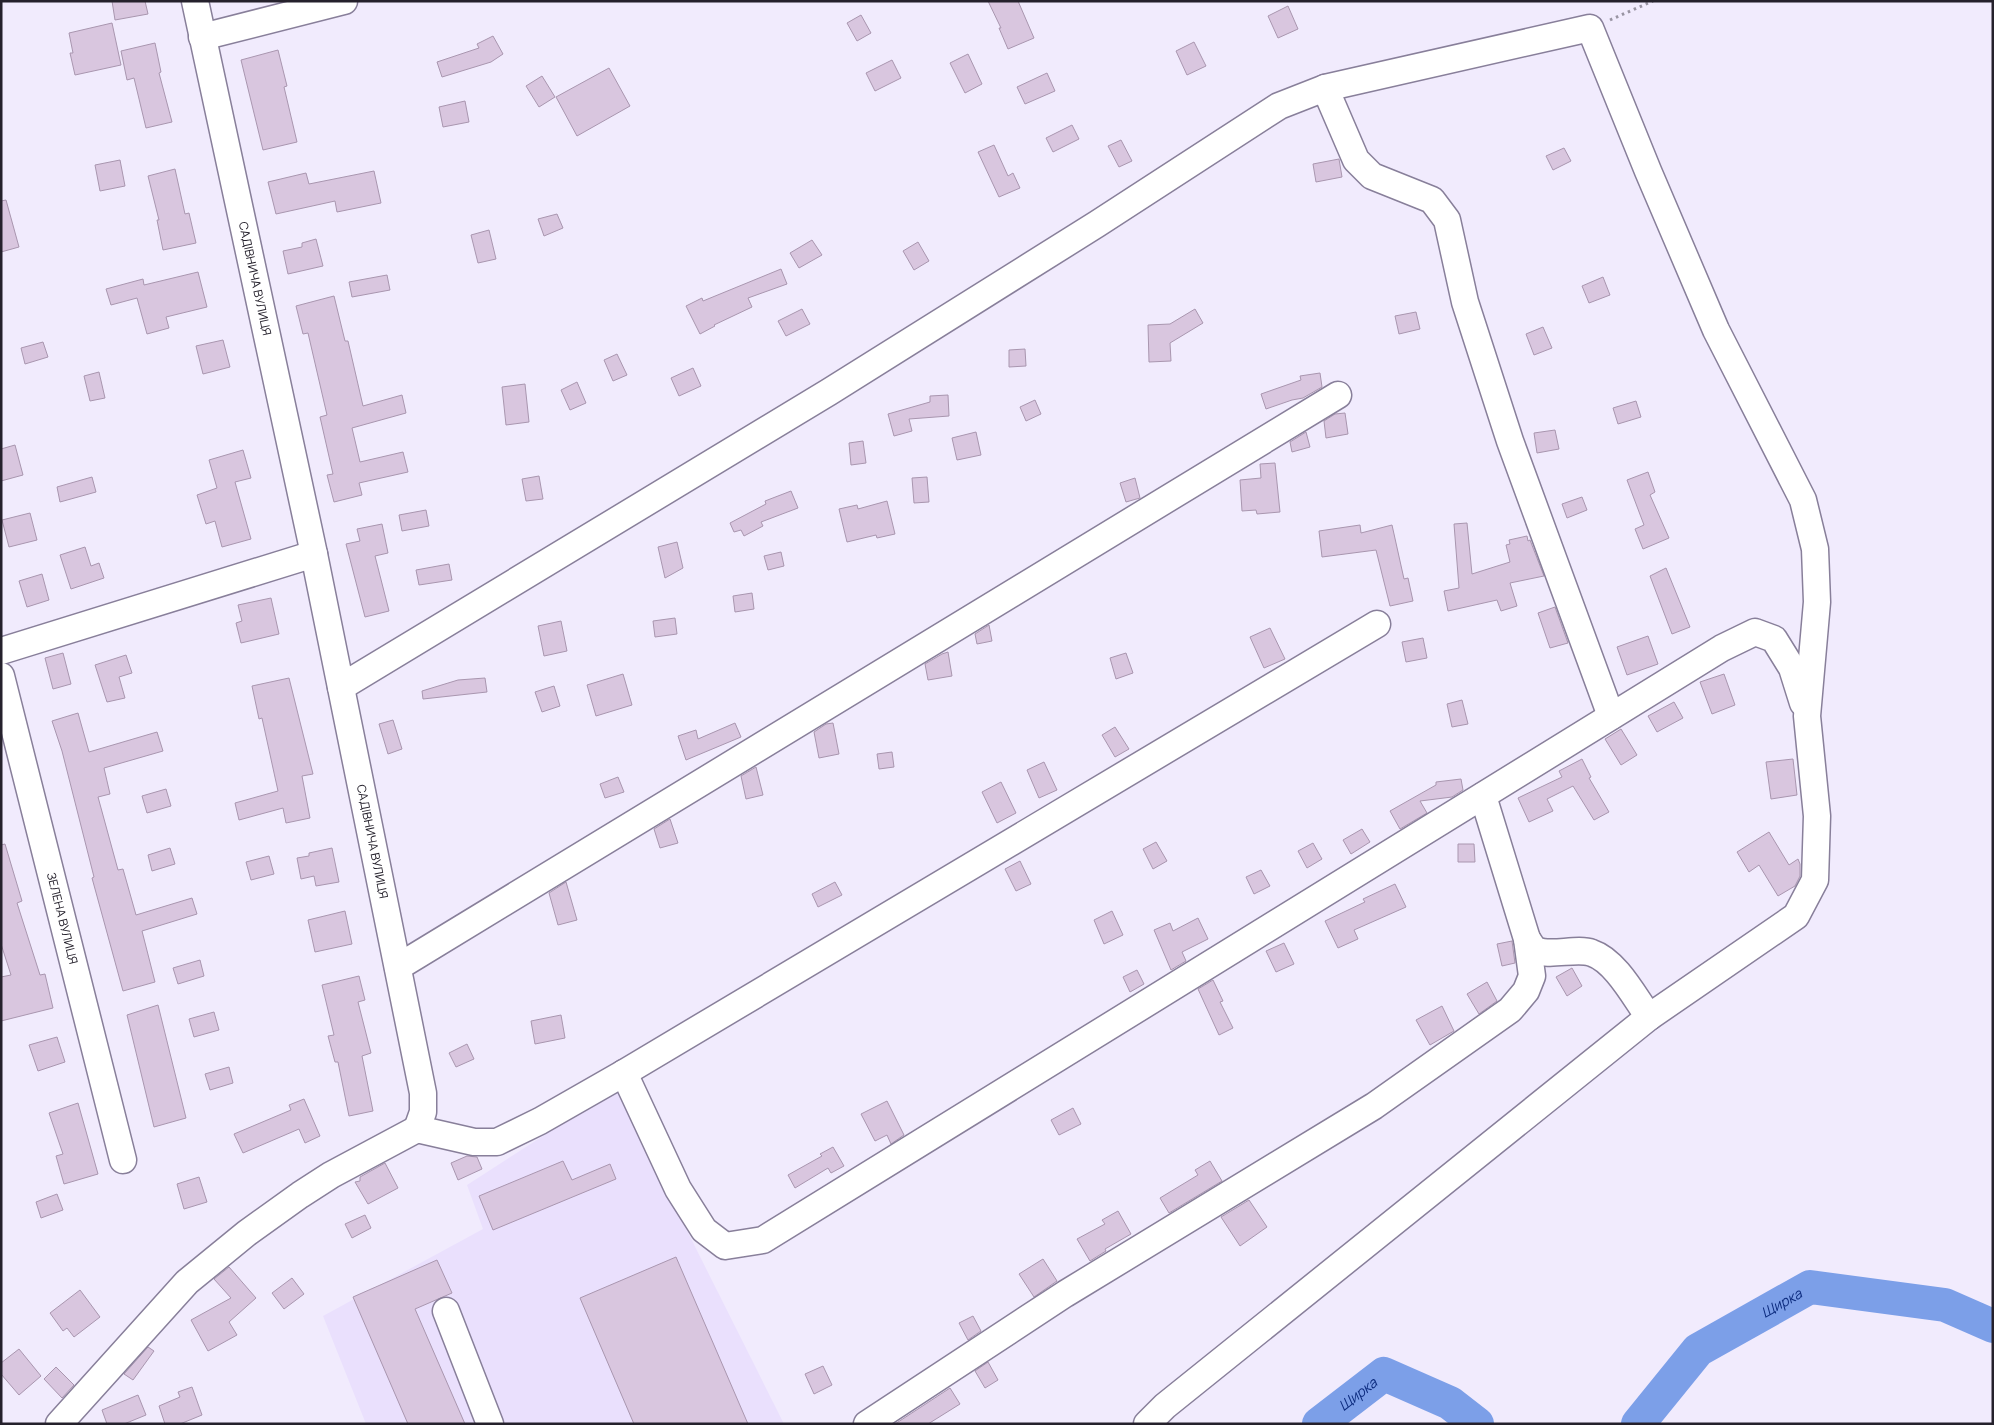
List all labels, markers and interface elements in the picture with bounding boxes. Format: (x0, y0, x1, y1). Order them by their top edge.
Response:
street label: САДІВНИЧА ВУЛИЦЯ (235, 220, 276, 337)
street label: САДІВНИЧА ВУЛИЦЯ (353, 783, 392, 900)
street label: ЗЕЛЕНА ВУЛИЦЯ (43, 871, 82, 966)
water label: Щирка (1757, 1283, 1806, 1322)
water label: Щирка (1334, 1372, 1382, 1415)

